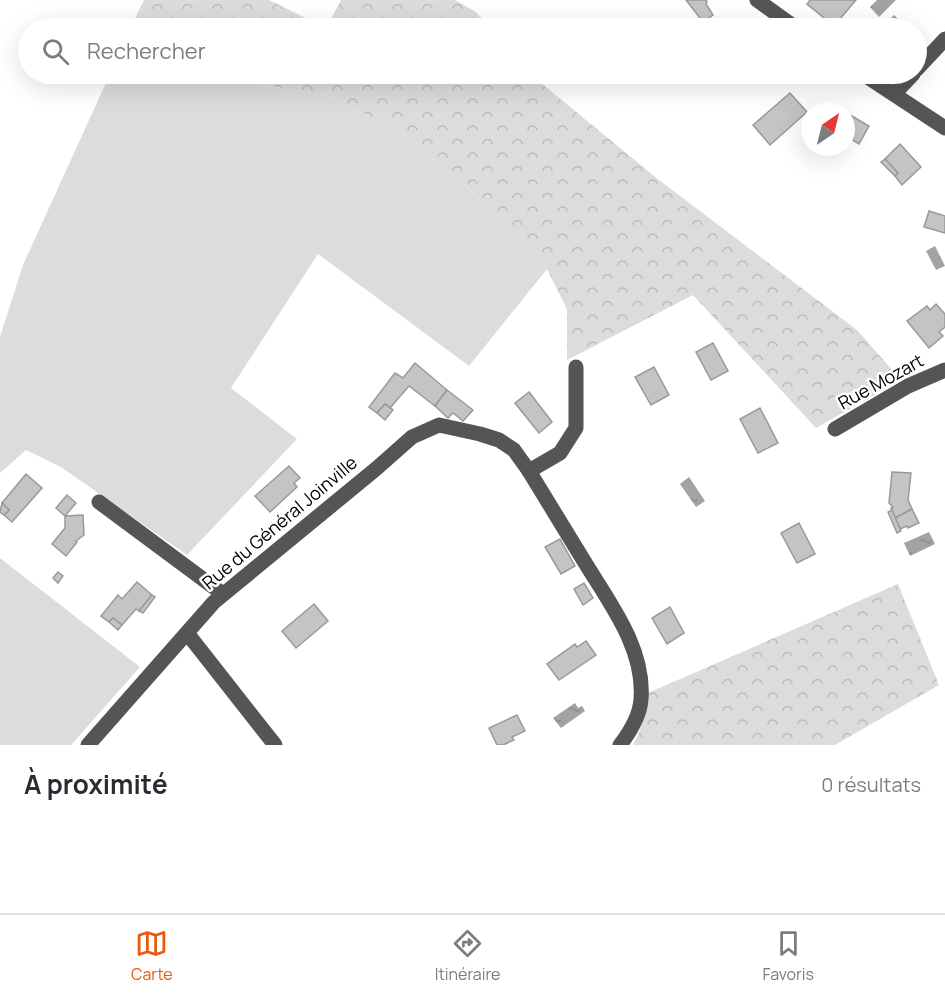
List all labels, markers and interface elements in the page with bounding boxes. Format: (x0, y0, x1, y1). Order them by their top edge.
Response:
search box (18, 18, 927, 84)
icon: search (39, 35, 72, 68)
text: Rechercher (87, 36, 206, 66)
north arrow (801, 102, 855, 156)
street label: Rue Mozart (833, 348, 928, 414)
street label: Rue du Général Joinville (197, 450, 362, 594)
text: À proximité (24, 766, 168, 802)
text: 0 résultats (821, 771, 921, 798)
tab: Carte (131, 927, 173, 985)
tab: Itinéraire (435, 927, 500, 985)
tab: Favoris (762, 927, 814, 985)

